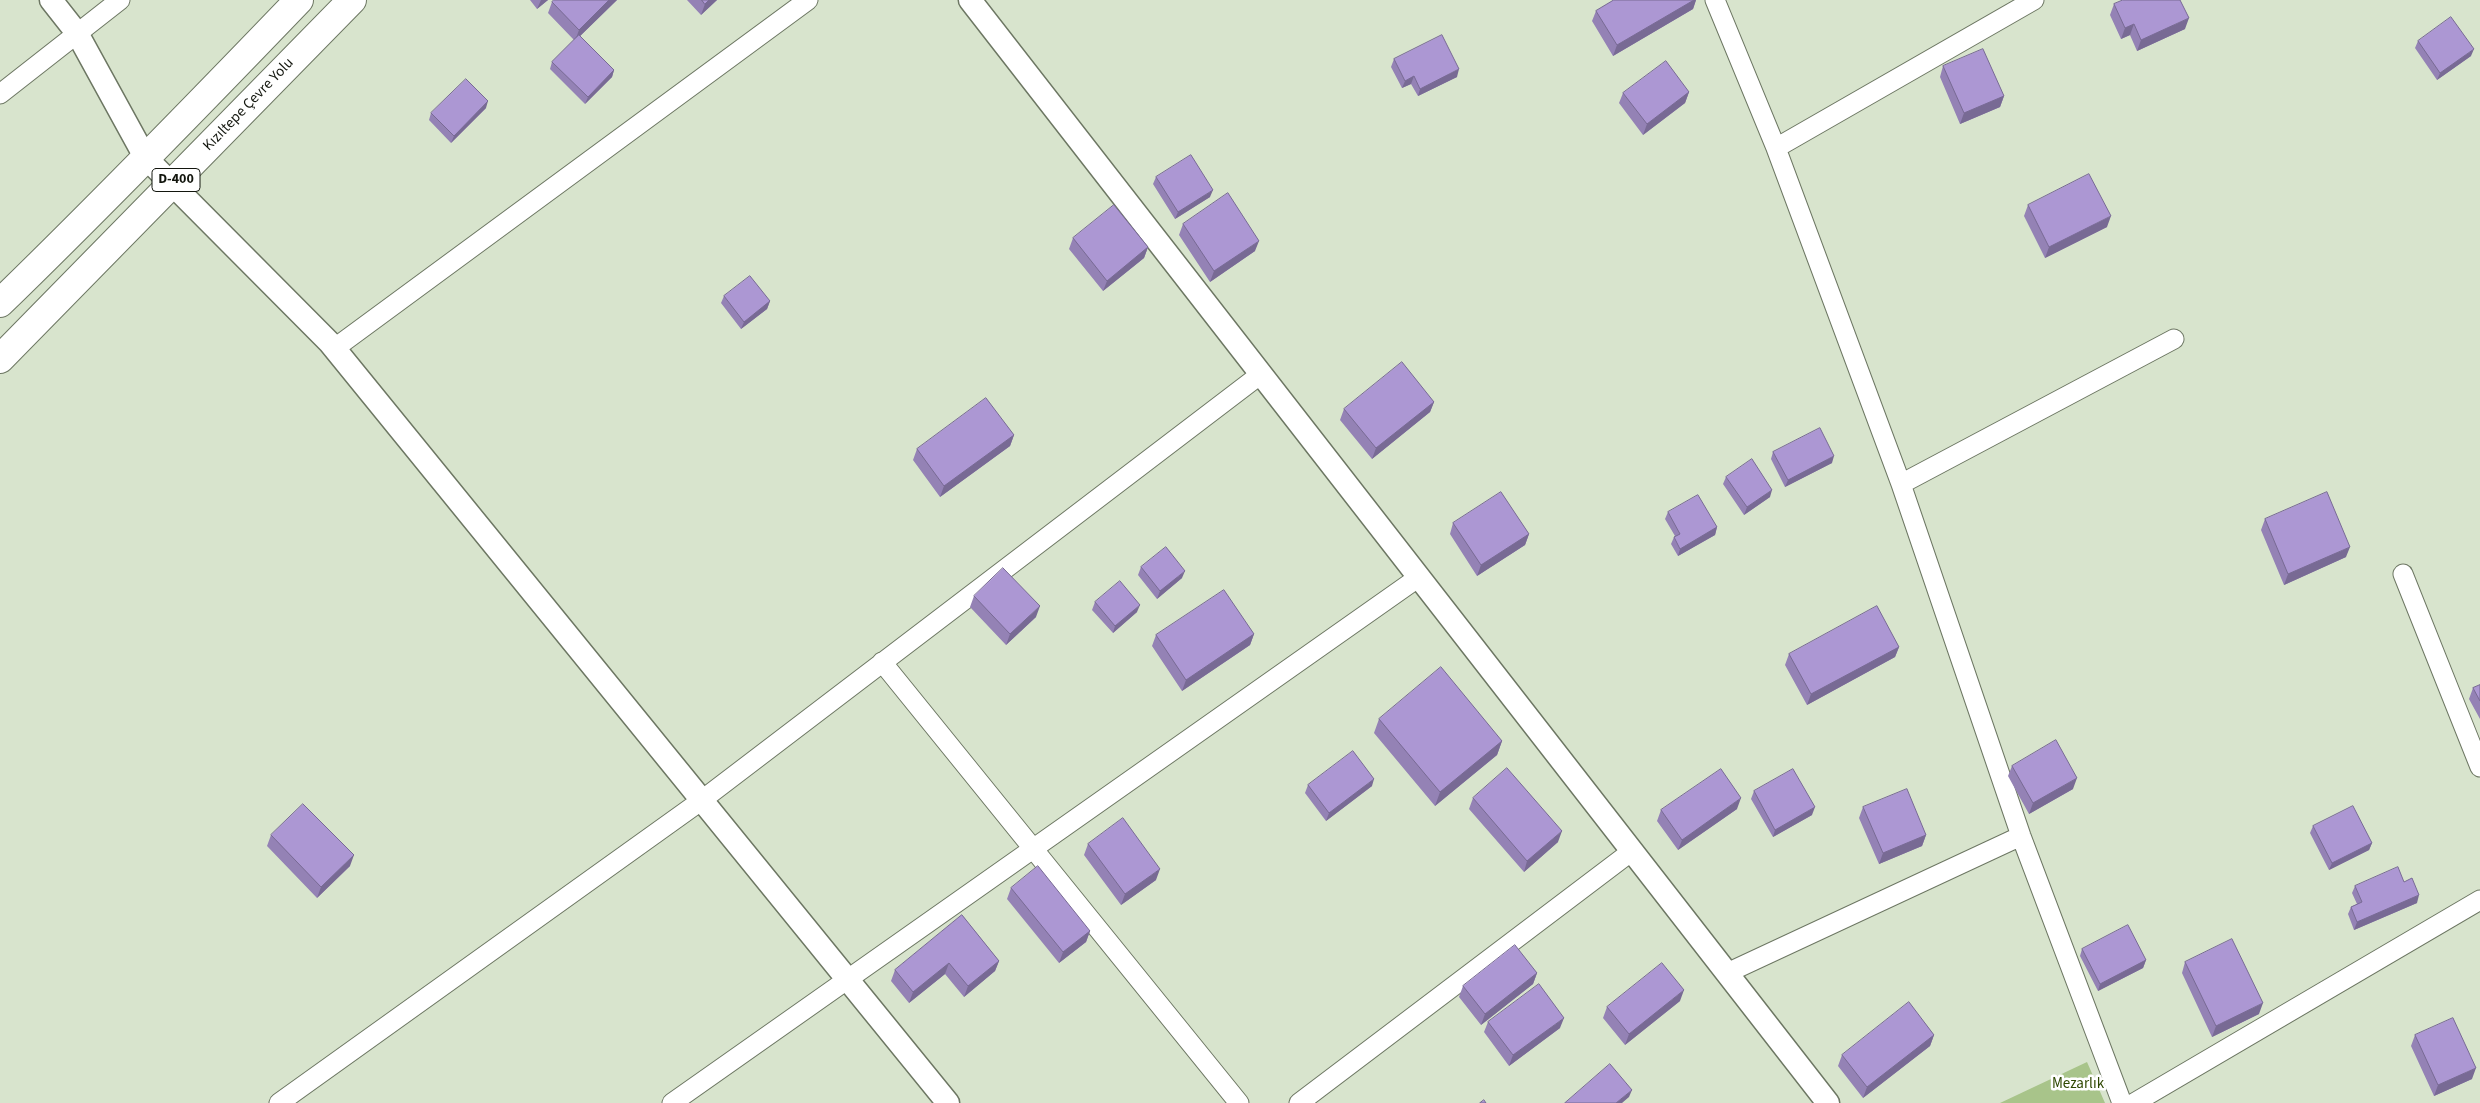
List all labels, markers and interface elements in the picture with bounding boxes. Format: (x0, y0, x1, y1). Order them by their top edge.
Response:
street label: Kızıltepe Çevre Yolu (200, 55, 298, 155)
road number: D-400 (152, 168, 200, 192)
park label: Mezarlık (2052, 1076, 2104, 1094)

